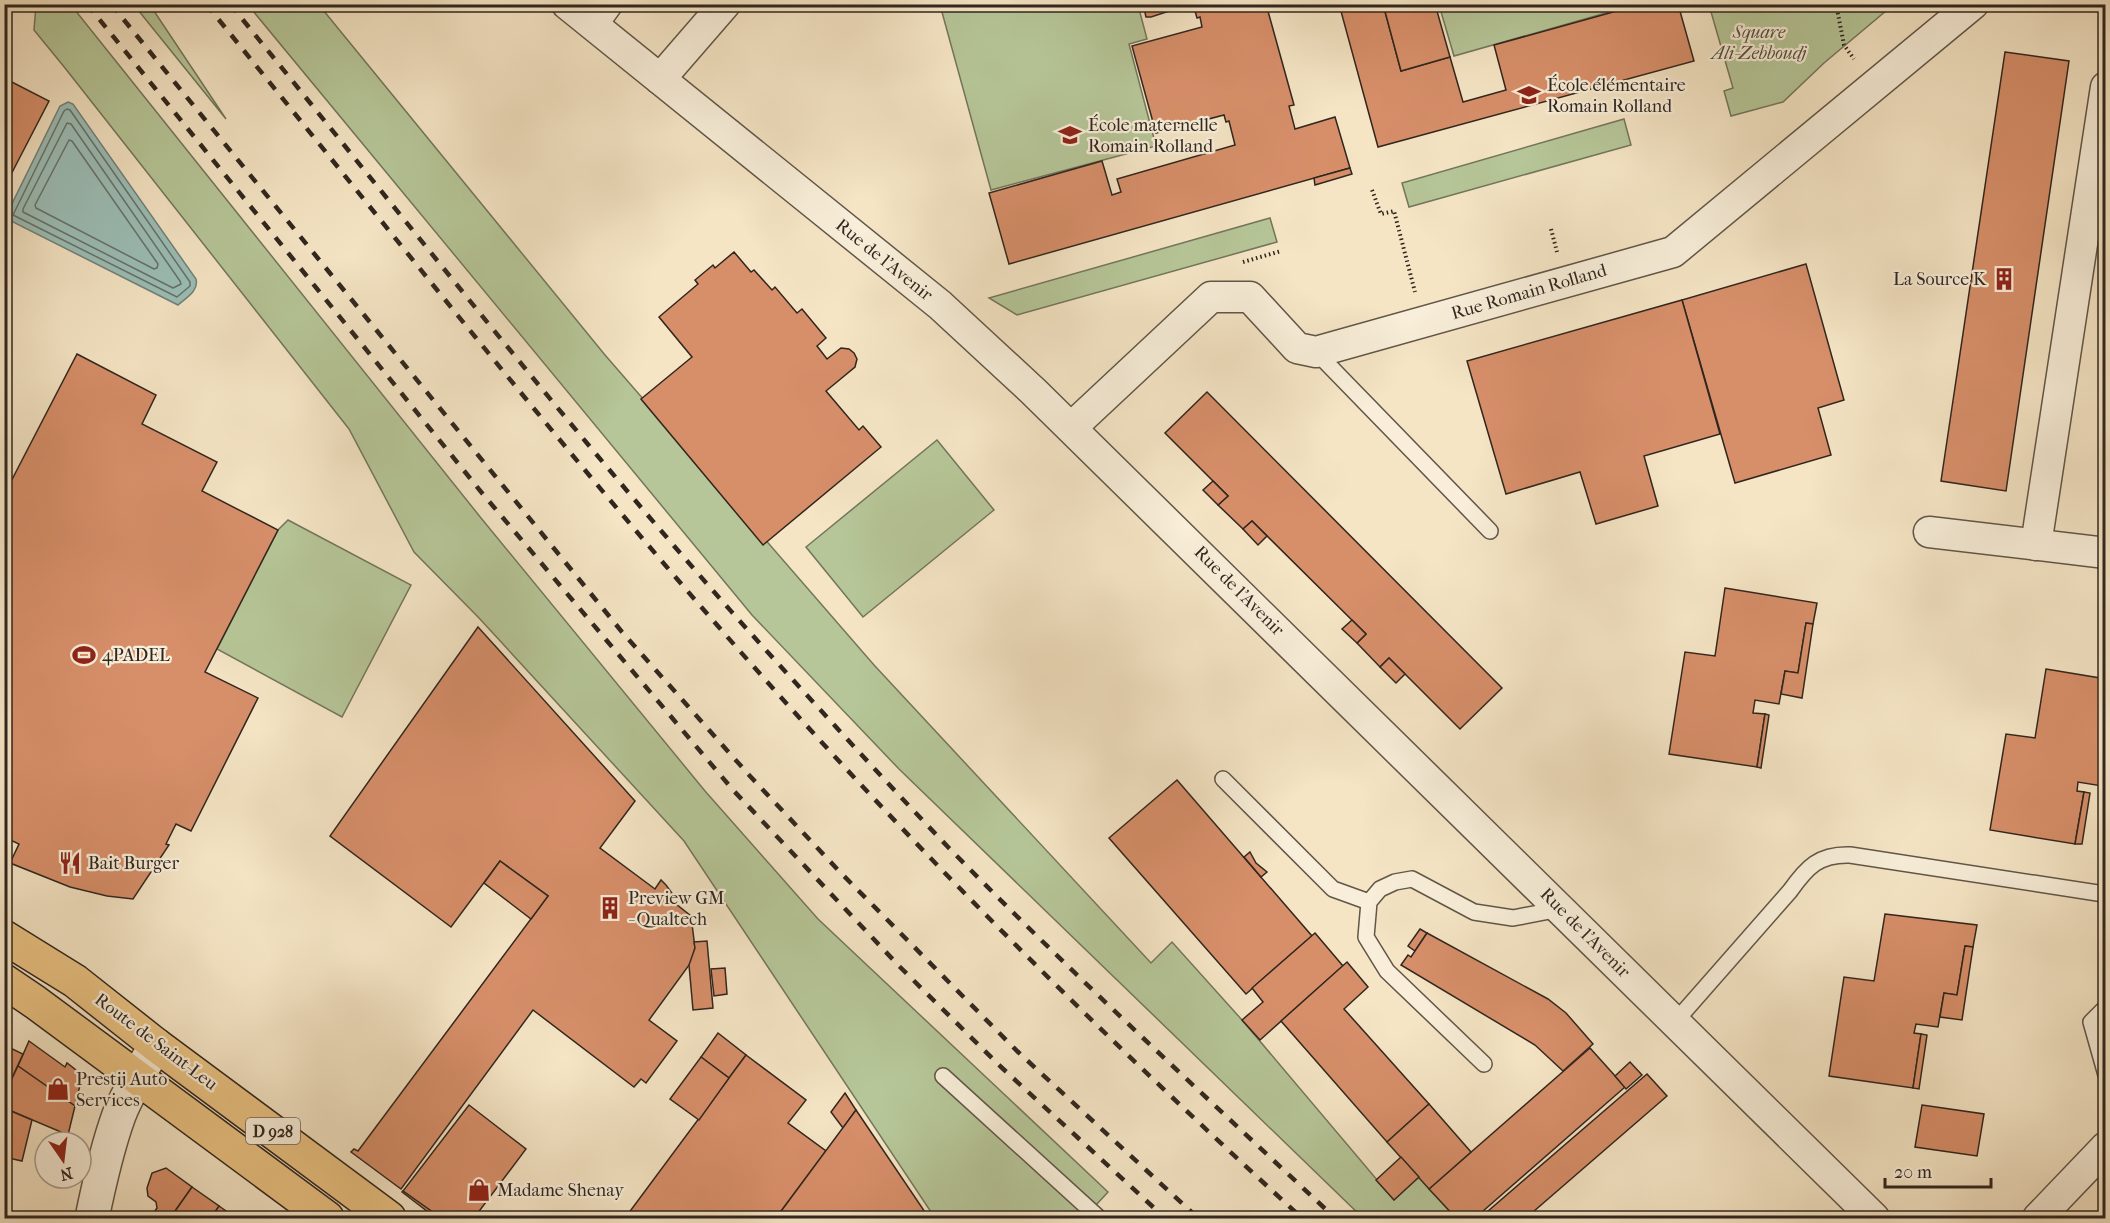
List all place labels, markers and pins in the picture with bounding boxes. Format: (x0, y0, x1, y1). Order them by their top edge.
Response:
place label: École élémentaire Romain Rolland (1547, 74, 1686, 117)
school or university icon: École élémentaire Romain Rolland (1516, 82, 1542, 108)
place label: École maternelle Romain Rolland (1088, 114, 1218, 157)
school or university icon: École maternelle Romain Rolland (1057, 122, 1083, 148)
building icon: La Source K (1991, 266, 2017, 292)
place label: La Source K (1893, 269, 1987, 290)
sports icon: 4PADEL (71, 642, 97, 668)
place label: 4PADEL (102, 645, 170, 666)
restaurant icon: Bait Burger (57, 850, 83, 876)
place label: Bait Burger (88, 853, 180, 874)
place label: Preview GM - Qualtech (628, 888, 725, 930)
building icon: Preview GM - Qualtech (597, 895, 623, 921)
place label: Prestij Auto Services (76, 1069, 167, 1111)
shop icon: Prestij Auto Services (45, 1076, 71, 1102)
shop icon: Madame Shenay (466, 1177, 492, 1203)
place label: Madame Shenay (497, 1180, 625, 1201)

